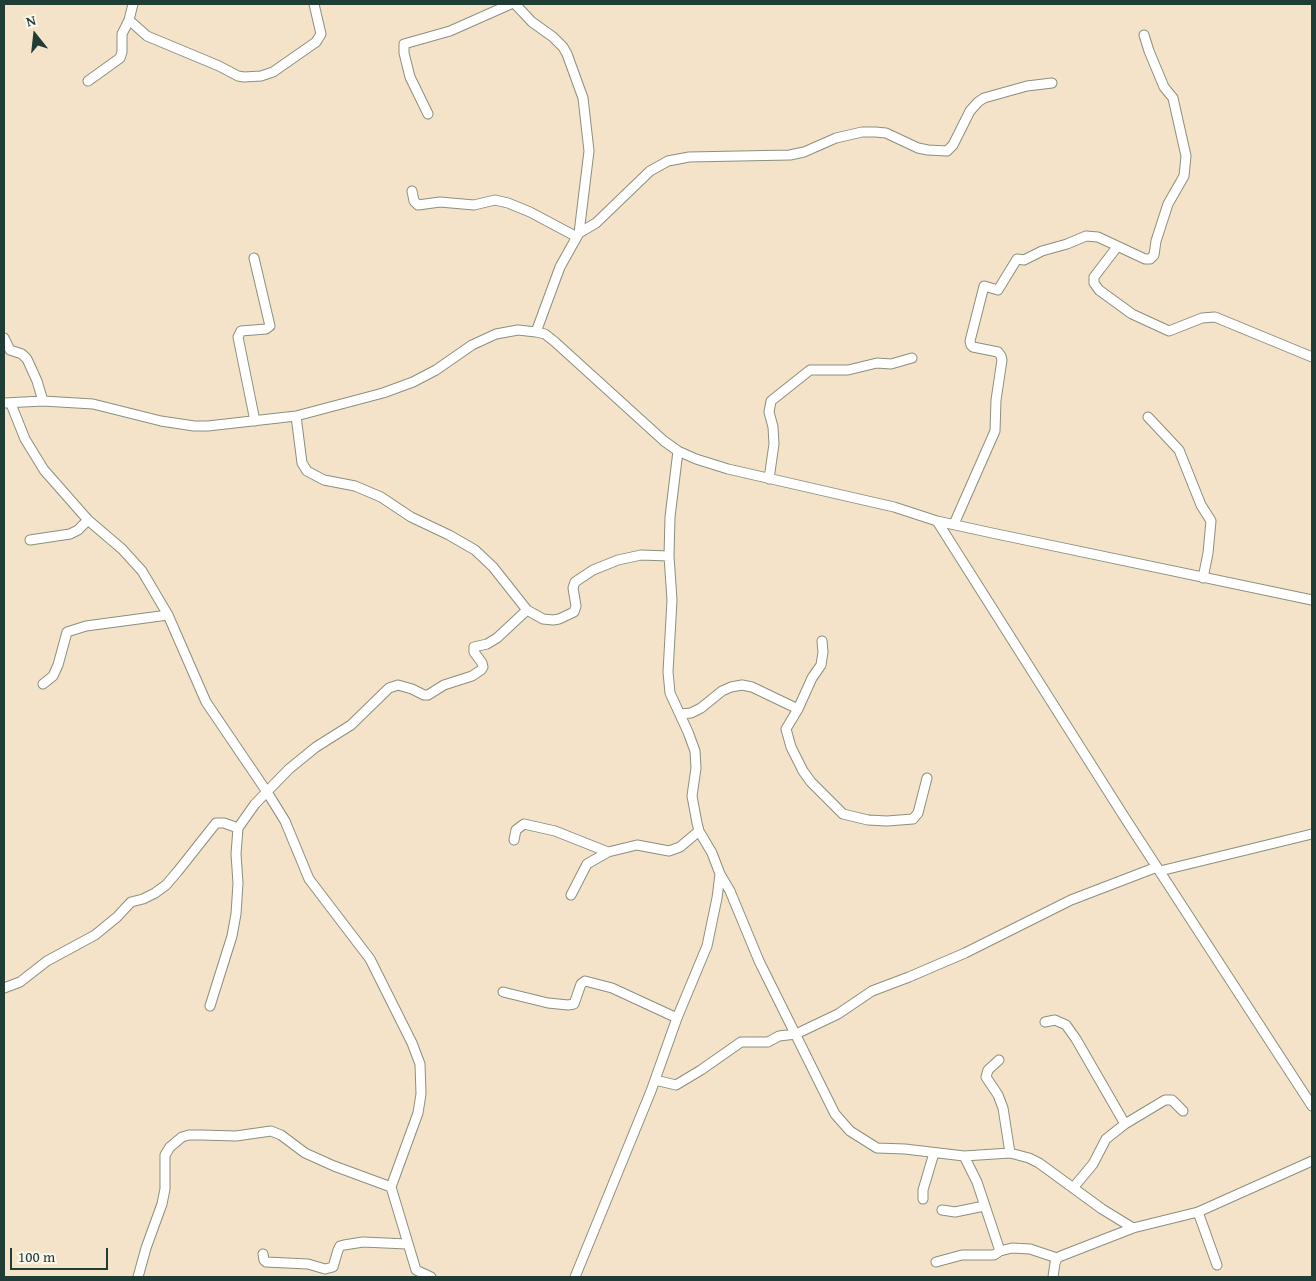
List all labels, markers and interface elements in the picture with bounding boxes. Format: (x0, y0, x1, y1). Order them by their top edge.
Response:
north arrow (10, 10, 60, 60)
text: N (24, 10, 38, 31)
scale bar (12, 1238, 110, 1270)
text: 100 m (18, 1246, 55, 1267)

